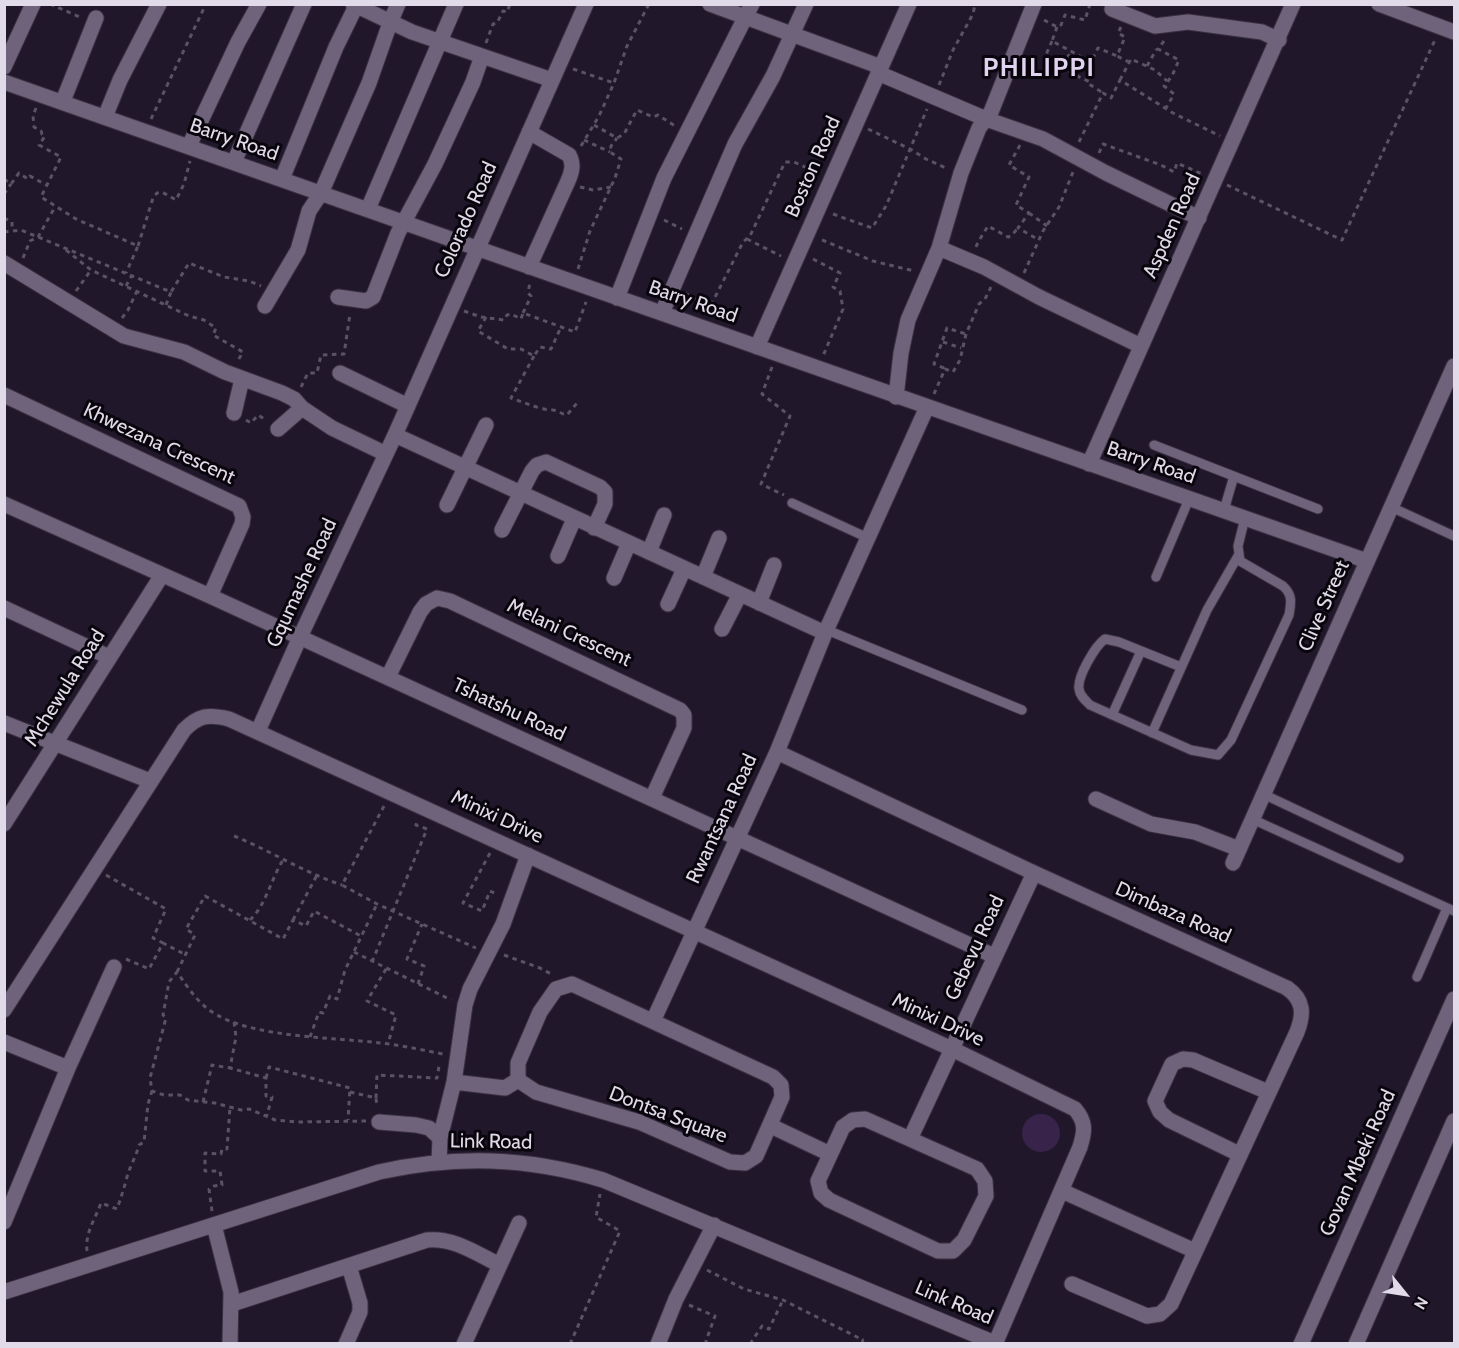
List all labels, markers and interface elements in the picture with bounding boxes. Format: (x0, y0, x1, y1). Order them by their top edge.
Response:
district label: PHILIPPI (983, 52, 1095, 84)
street label: Boston Road (780, 113, 846, 221)
street label: Barry Road (187, 114, 281, 166)
street label: Colorado Road (430, 158, 502, 282)
street label: Aspden Road (1138, 170, 1206, 282)
street label: Barry Road (646, 276, 740, 328)
street label: Khwezana Crescent (79, 398, 239, 490)
street label: Barry Road (1104, 437, 1198, 489)
street label: Gqumashe Road (262, 515, 342, 651)
street label: Clive Street (1293, 557, 1355, 655)
street label: Melani Crescent (503, 594, 635, 672)
street label: Mchewula Road (19, 625, 111, 751)
street label: Tshatshu Road (449, 673, 569, 747)
street label: Rwantsana Road (681, 750, 763, 888)
street label: Minixi Drive (447, 785, 547, 849)
street label: Dimbaza Road (1112, 877, 1234, 949)
street label: Gebevu Road (940, 892, 1010, 1004)
street label: Minixi Drive (888, 988, 988, 1052)
street label: Dontsa Square (605, 1081, 731, 1149)
street label: Govan Mbeki Road (1315, 1086, 1401, 1240)
street label: Link Road (450, 1129, 532, 1155)
north arrow (1375, 1264, 1435, 1324)
street label: Link Road (911, 1276, 997, 1330)
text: N (1410, 1294, 1432, 1313)

